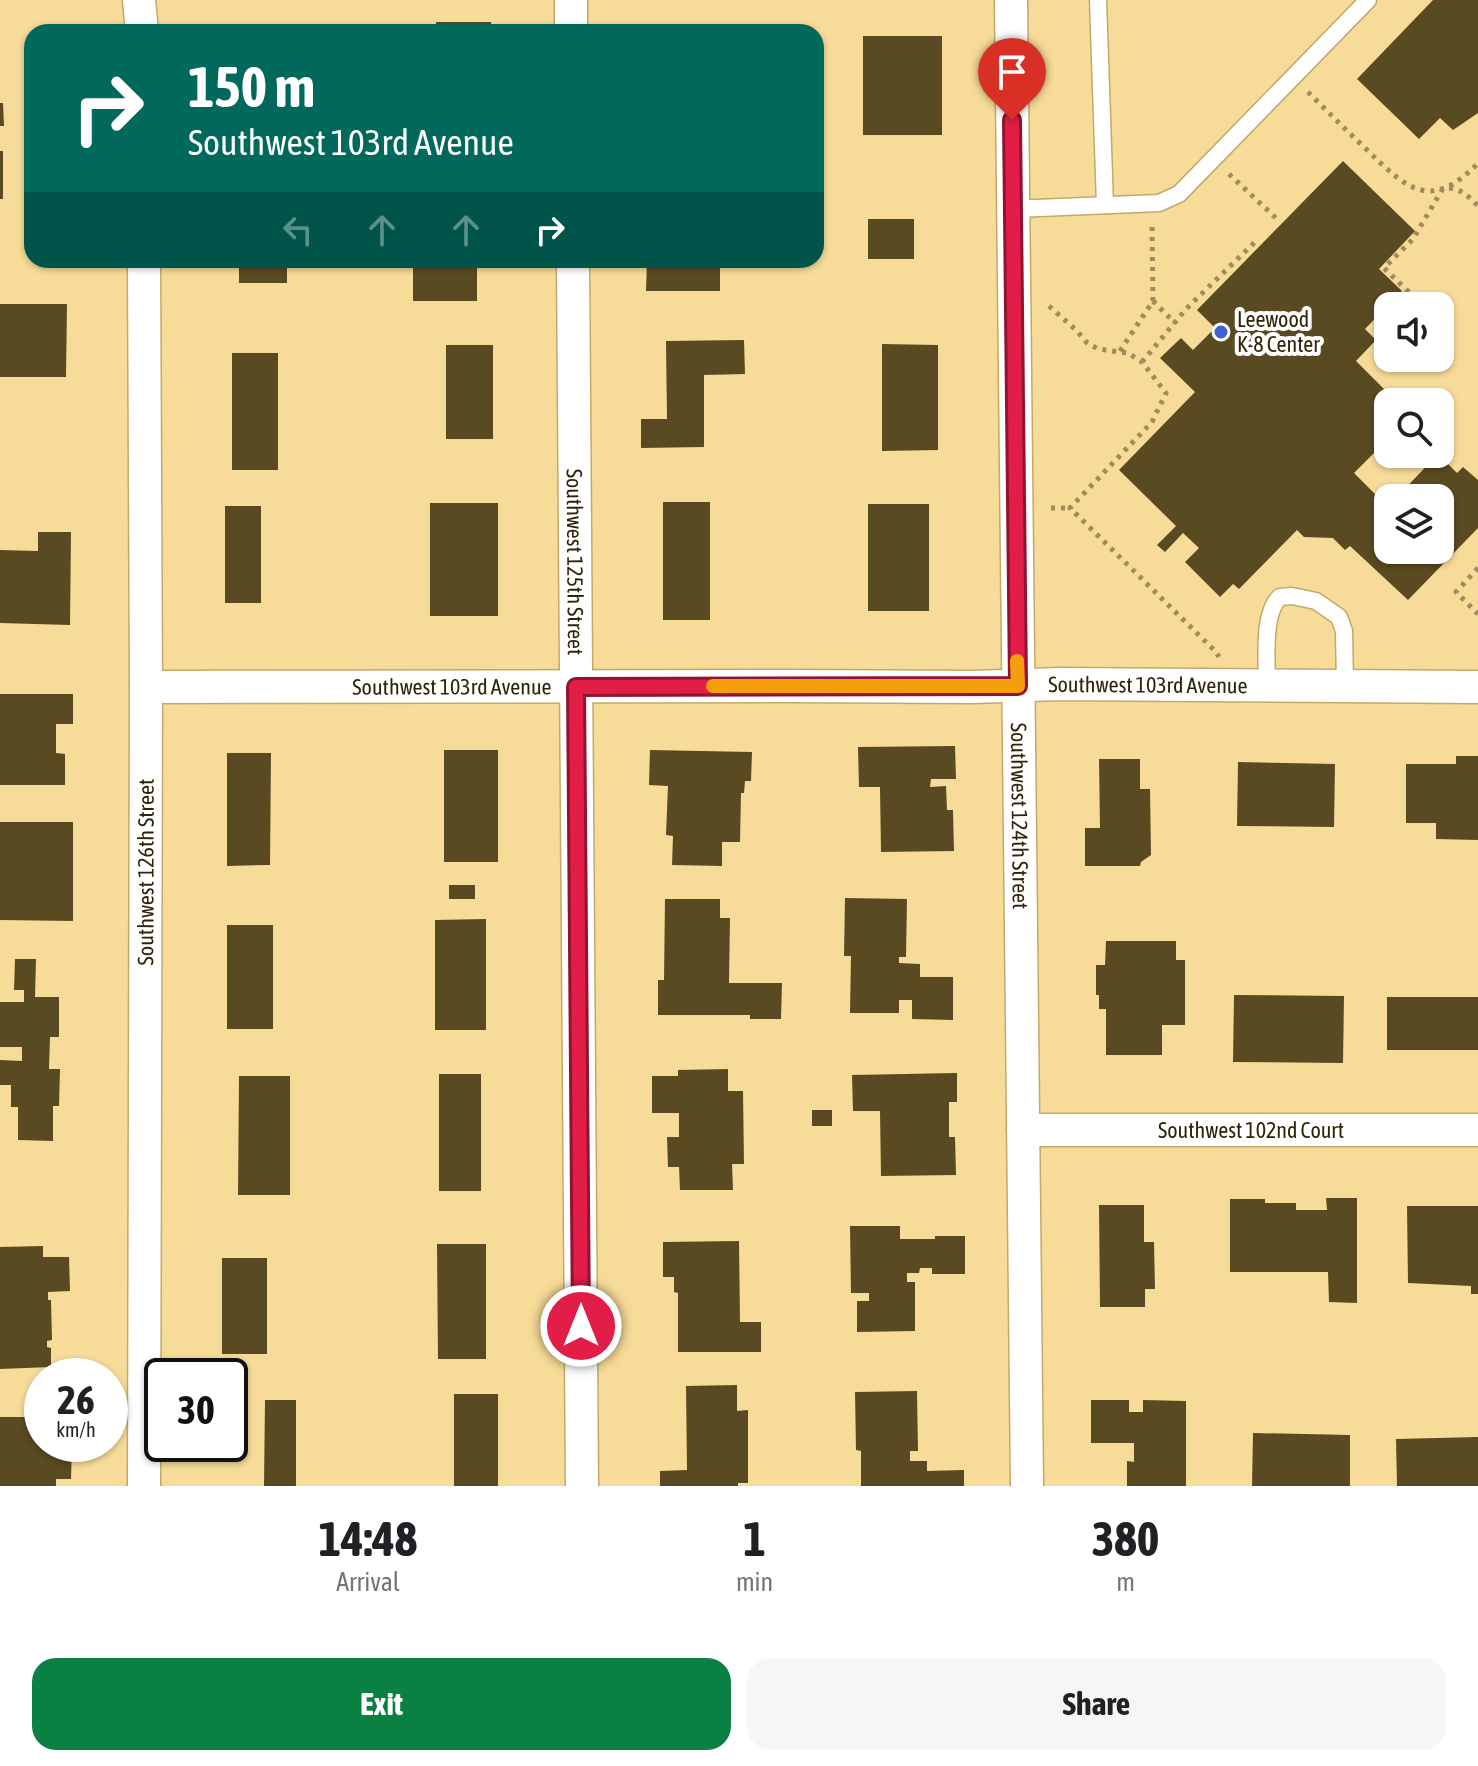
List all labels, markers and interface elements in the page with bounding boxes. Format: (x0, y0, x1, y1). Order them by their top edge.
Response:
pin (978, 38, 1046, 120)
icon: arrive (990, 50, 1034, 94)
text: 150 m (188, 55, 315, 119)
icon: right (56, 56, 160, 160)
text: Southwest 103rd Avenue (188, 121, 514, 163)
icon: left (276, 208, 320, 252)
icon: ahead (360, 208, 404, 252)
icon: ahead (444, 208, 488, 252)
icon: right (528, 208, 572, 252)
map controls (1374, 292, 1454, 564)
button: sound (1374, 292, 1454, 372)
place label: Leewood K-8 Center (1237, 306, 1320, 357)
marker: Leewood K-8 Center (1212, 323, 1230, 341)
button: search (1374, 388, 1454, 468)
street label: Southwest 125th Street (562, 469, 589, 655)
button: layers (1374, 484, 1454, 564)
street label: Southwest 103rd Avenue (1048, 671, 1248, 698)
street label: Southwest 103rd Avenue (352, 673, 552, 700)
street label: Southwest 124th Street (1006, 722, 1034, 909)
street label: Southwest 126th Street (132, 779, 159, 965)
street label: Southwest 102nd Court (1158, 1117, 1344, 1143)
position arrow (539, 1284, 623, 1368)
speed limit sign: 30 (144, 1358, 248, 1462)
text: 26 (57, 1377, 95, 1422)
text: km/h (56, 1418, 96, 1441)
text: 14:48 (319, 1511, 417, 1566)
text: 1 (743, 1511, 766, 1566)
text: 380 (1092, 1511, 1159, 1566)
text: Arrival (336, 1567, 400, 1597)
text: min (736, 1567, 773, 1597)
text: m (1116, 1567, 1135, 1597)
button: Exit (32, 1658, 731, 1750)
button: Share (747, 1658, 1446, 1750)

